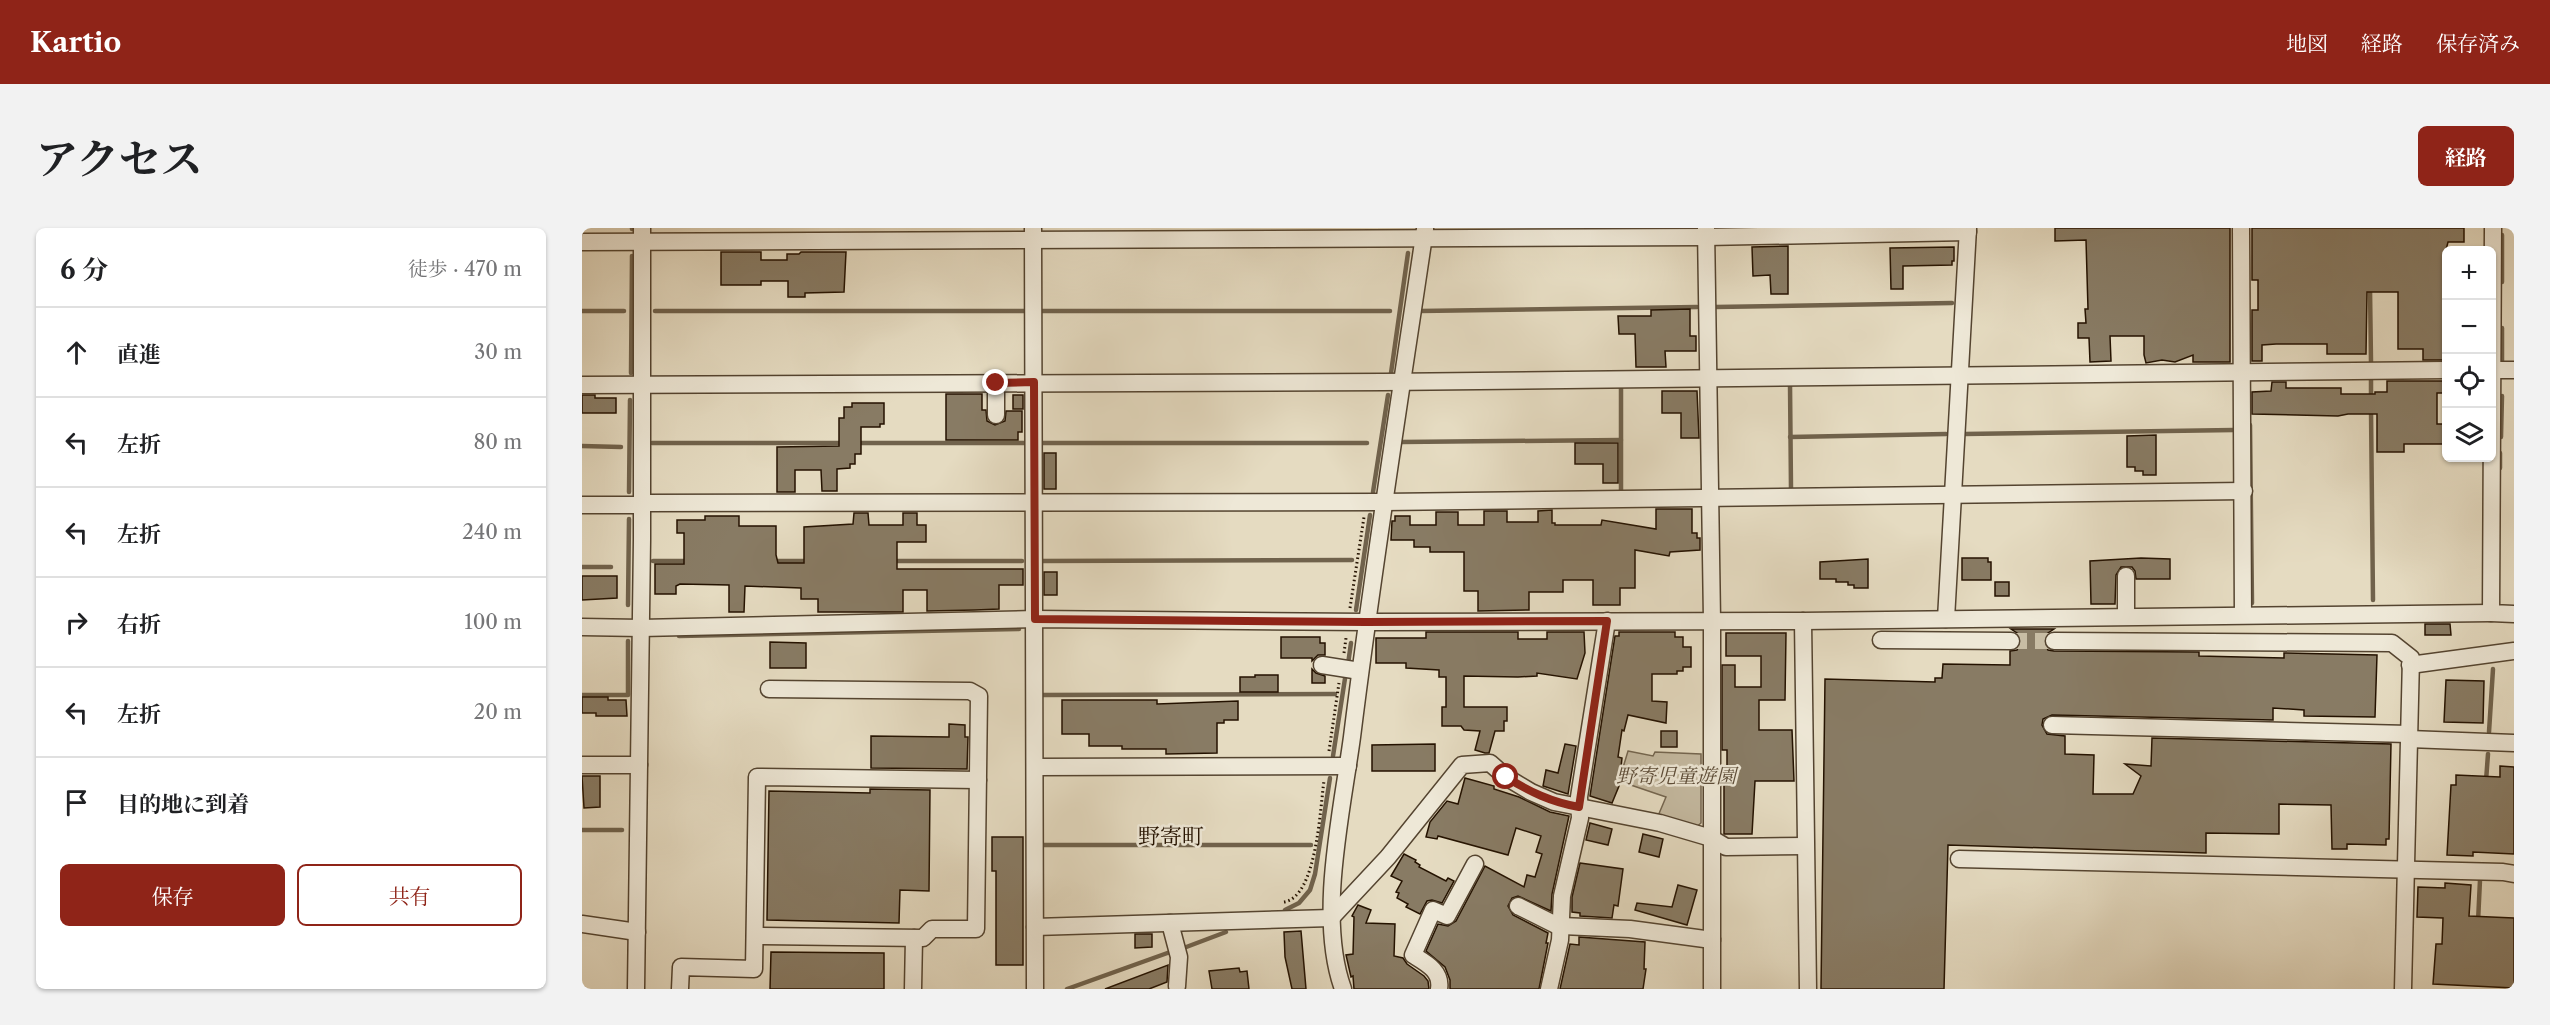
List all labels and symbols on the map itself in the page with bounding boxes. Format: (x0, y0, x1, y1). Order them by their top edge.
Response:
route end (982, 369, 1008, 395)
route start (1492, 763, 1518, 789)
park label: 野寄児童遊園 (1616, 764, 1739, 788)
district label: 野寄町 (1138, 823, 1204, 850)

